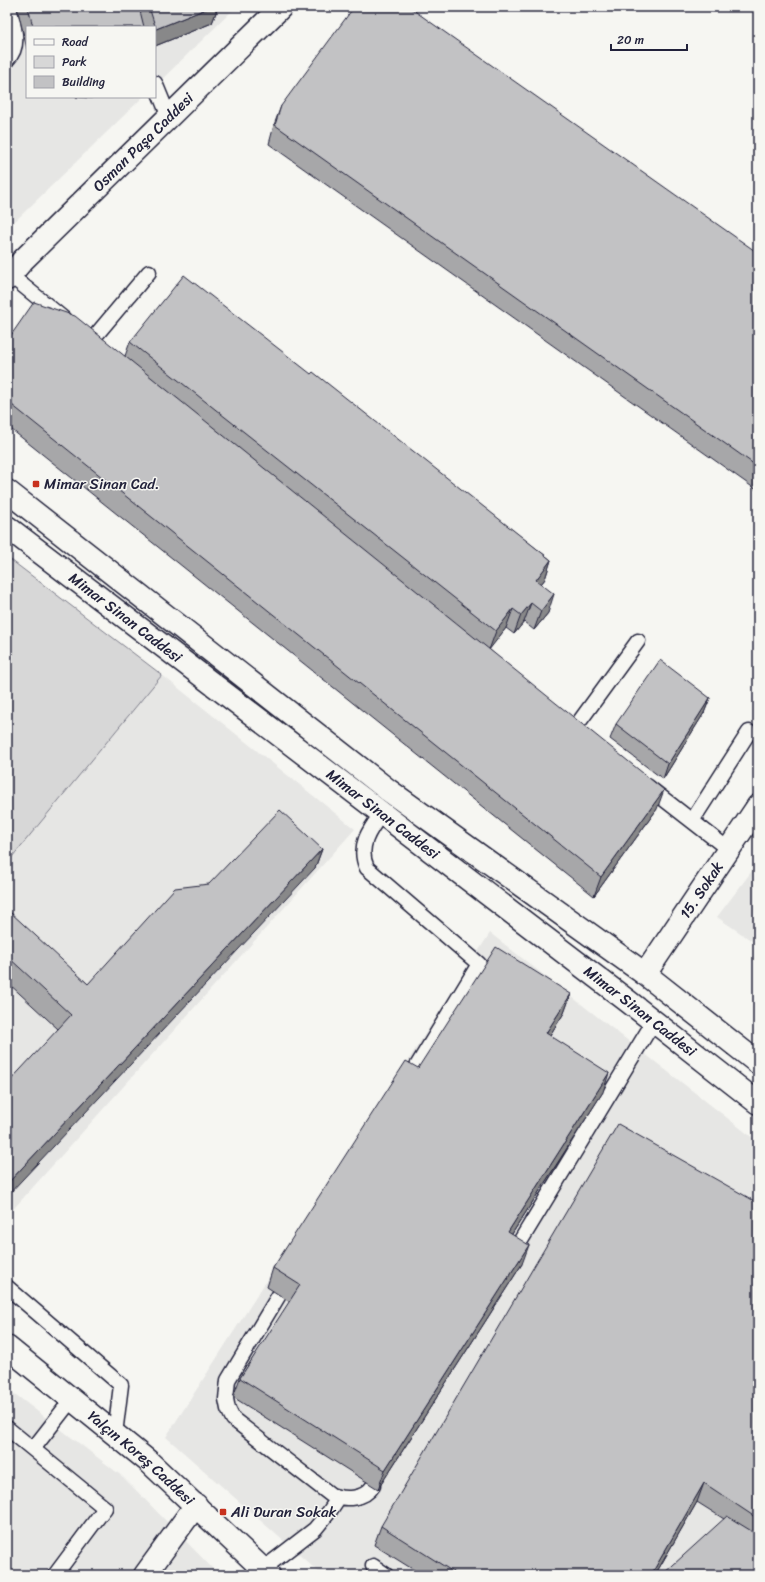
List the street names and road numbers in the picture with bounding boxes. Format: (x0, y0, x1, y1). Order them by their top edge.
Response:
street label: Osman Paşa Caddesi (86, 86, 200, 198)
street label: Mimar Sinan Caddesi (63, 565, 189, 670)
street label: Mimar Sinan Caddesi (320, 762, 446, 867)
street label: 15. Sokak (673, 856, 730, 924)
street label: Mimar Sinan Caddesi (578, 959, 703, 1064)
street label: Yalçın Koreş Caddesi (82, 1404, 201, 1512)

